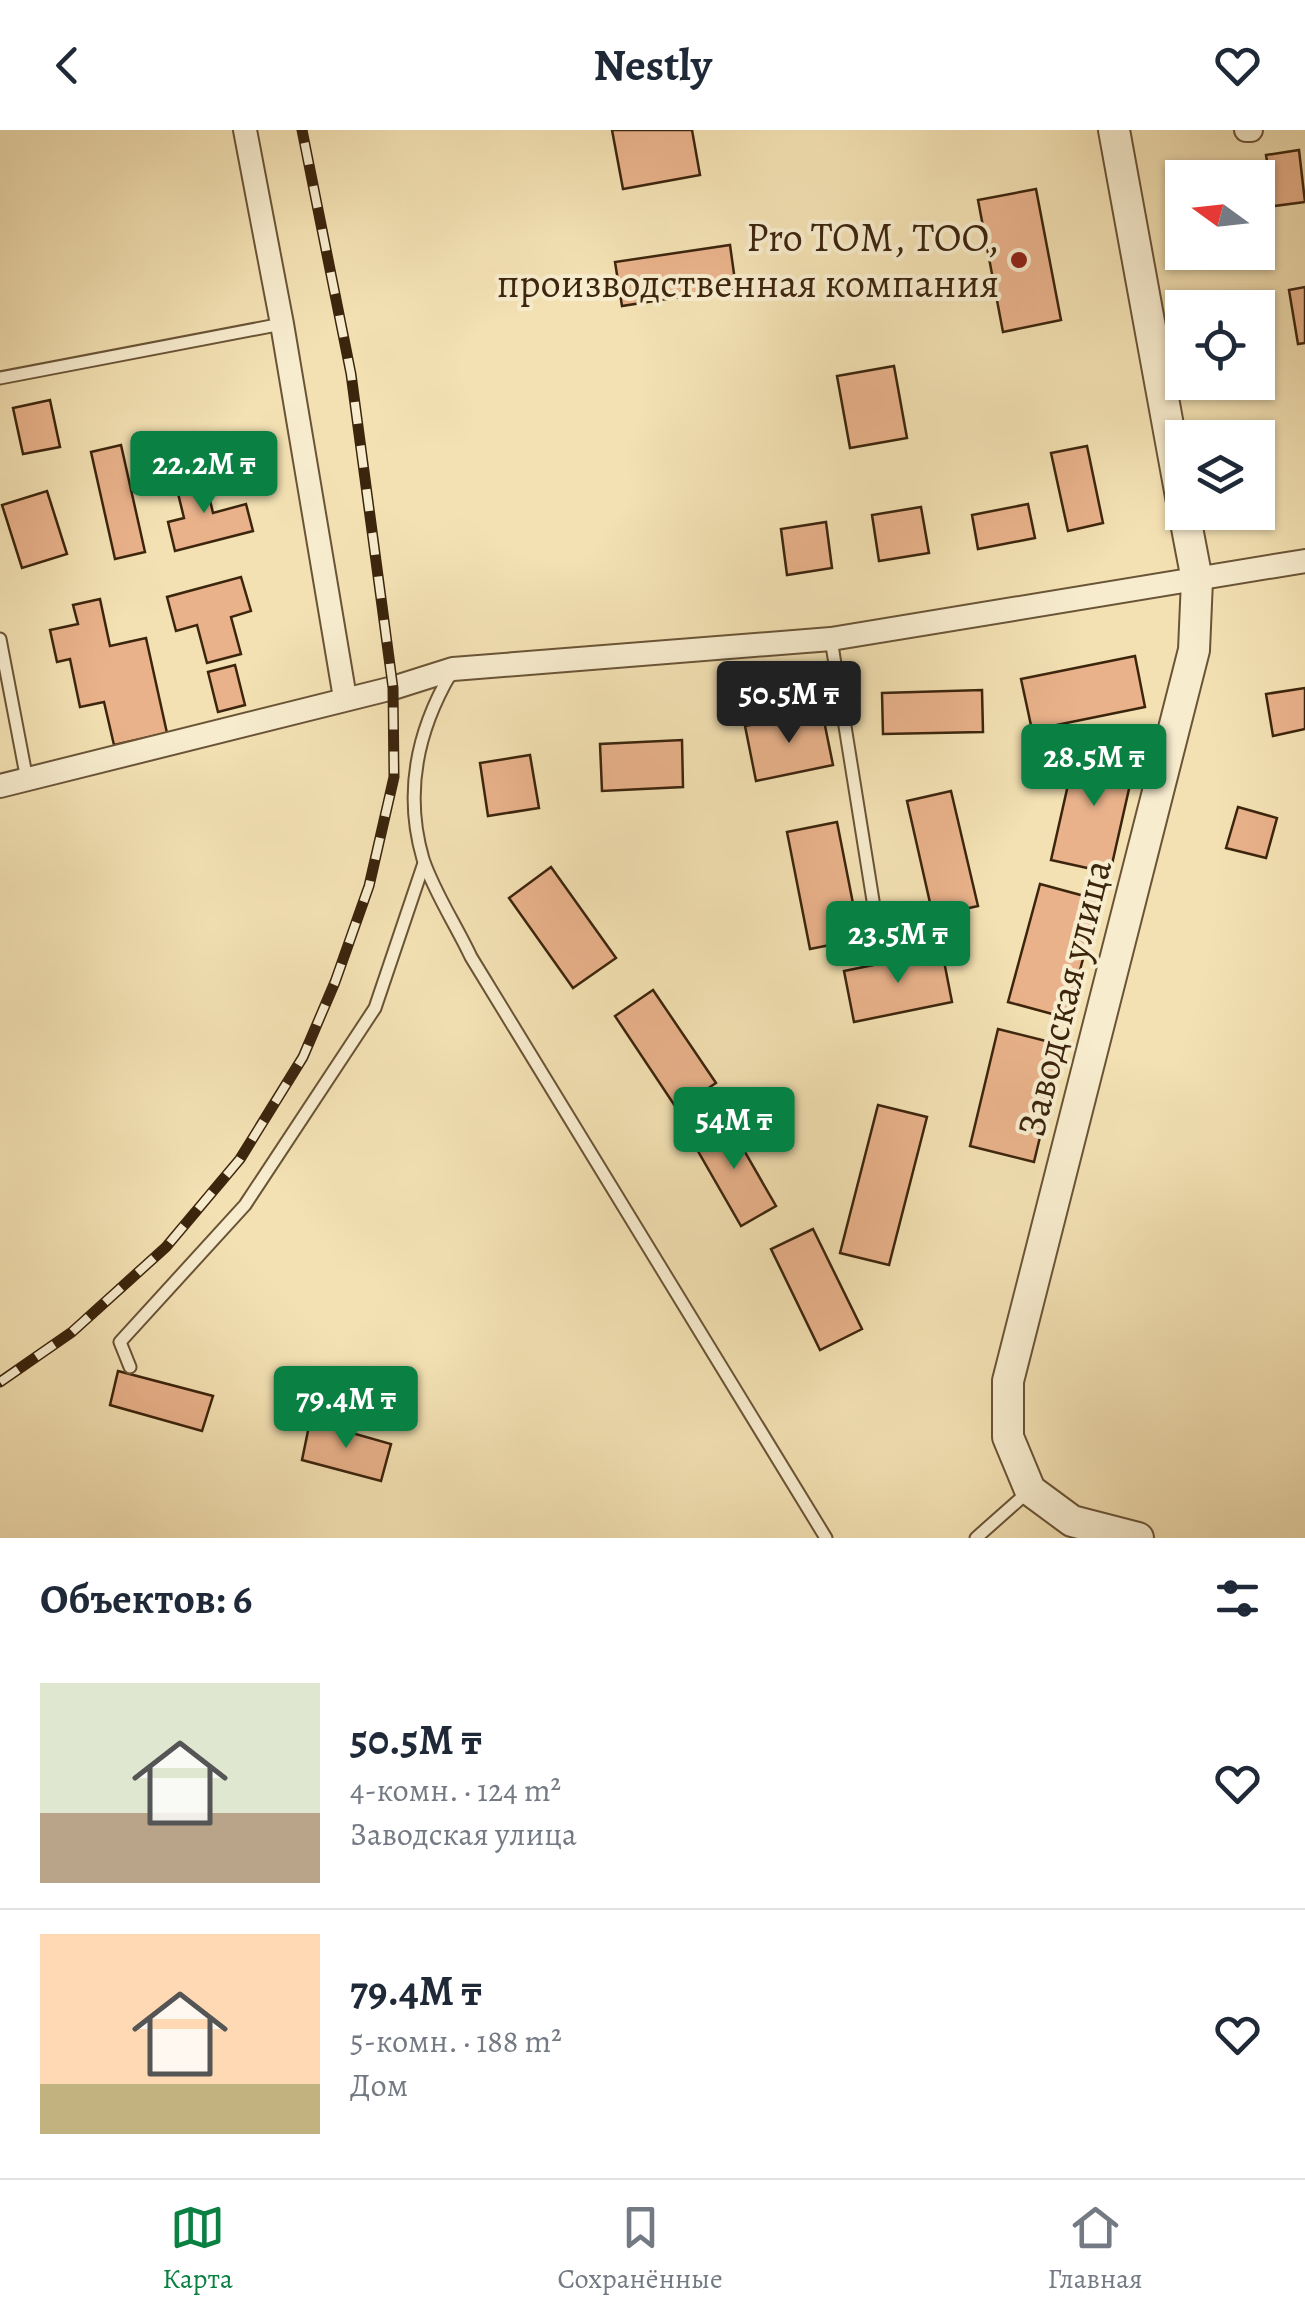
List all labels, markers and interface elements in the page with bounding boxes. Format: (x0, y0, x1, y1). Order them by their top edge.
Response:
text: Nestly (593, 34, 712, 96)
icon: back (40, 38, 95, 93)
icon: heart (1210, 38, 1265, 93)
north arrow (1165, 160, 1275, 270)
map controls (1165, 160, 1275, 530)
place label: Pro TOM, ТОО, производственная компания (497, 210, 999, 311)
marker: Pro TOM, ТОО, производственная компания (1008, 249, 1030, 271)
button: locate (1165, 290, 1275, 400)
button: layers (1165, 420, 1275, 530)
pin: 22.2M ₸ (112, 431, 296, 516)
text: 22.2M ₸ (152, 441, 256, 485)
pin: 50.5M ₸ (697, 661, 881, 746)
text: 50.5M ₸ (739, 671, 839, 715)
pin: 28.5M ₸ (1002, 724, 1186, 809)
text: 28.5M ₸ (1043, 734, 1145, 778)
street label: Заводская улица (1003, 853, 1125, 1142)
pin: 23.5M ₸ (806, 901, 990, 986)
text: 23.5M ₸ (848, 911, 948, 955)
pin: 54M ₸ (664, 1087, 804, 1172)
text: 54M ₸ (696, 1097, 772, 1141)
pin: 79.4M ₸ (254, 1366, 438, 1451)
text: 79.4M ₸ (296, 1376, 396, 1420)
text: Объектов: 6 (40, 1570, 252, 1627)
icon: filters (1210, 1571, 1265, 1626)
text: 50.5M ₸ (350, 1711, 482, 1768)
icon: home (120, 1723, 240, 1843)
icon: heart (1210, 1756, 1265, 1811)
text: 4-комн. · 124 m² (350, 1768, 561, 1812)
text: Заводская улица (350, 1812, 577, 1856)
text: 79.4M ₸ (350, 1962, 482, 2019)
icon: home (120, 1974, 240, 2094)
icon: heart (1210, 2007, 1265, 2062)
text: 5-комн. · 188 m² (350, 2019, 562, 2063)
text: Дом (350, 2063, 408, 2107)
tab: Карта (162, 2200, 233, 2298)
tab: Сохранённые (558, 2200, 723, 2298)
tab: Главная (1047, 2200, 1143, 2298)

